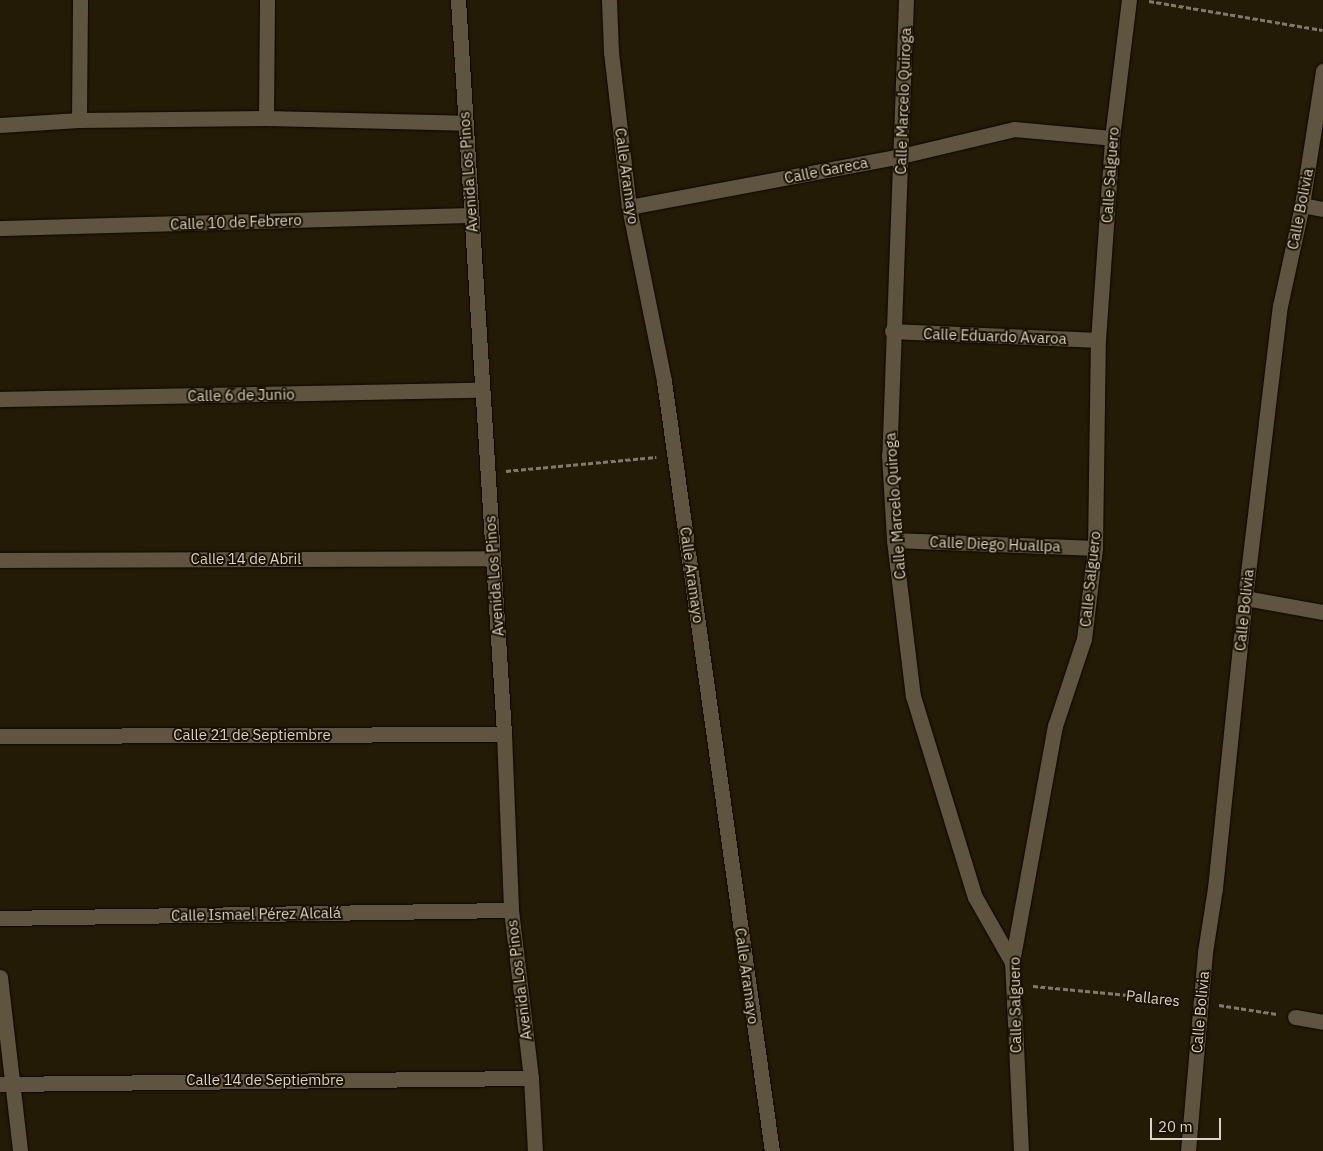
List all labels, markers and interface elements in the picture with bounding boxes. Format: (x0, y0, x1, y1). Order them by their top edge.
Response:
street label: Calle Marcelo Quiroga (891, 27, 915, 175)
street label: Avenida Los Pinos (455, 111, 481, 233)
street label: Calle Salguero (1098, 126, 1122, 224)
street label: Calle Aramayo (611, 127, 643, 225)
street label: Calle Gareca (783, 153, 869, 187)
street label: Calle Bolivia (1283, 167, 1317, 251)
street label: Calle 10 de Febrero (170, 211, 302, 233)
street label: Calle Eduardo Avaroa (923, 325, 1067, 347)
street label: Calle 6 de Junio (187, 385, 295, 405)
street label: Calle Marcelo Quiroga (881, 432, 909, 580)
street label: Avenida Los Pinos (481, 515, 507, 637)
street label: Calle Aramayo (676, 526, 708, 624)
street label: Calle Salguero (1076, 530, 1104, 628)
street label: Calle Diego Huallpa (929, 533, 1061, 555)
street label: Calle 14 de Abril (191, 550, 301, 568)
street label: Calle Bolivia (1231, 568, 1257, 652)
street label: Calle 21 de Septiembre (173, 726, 331, 744)
street label: Calle Ismael Pérez Alcalá (171, 904, 341, 924)
street label: Avenida Los Pinos (503, 919, 535, 1041)
street label: Calle Aramayo (731, 927, 763, 1025)
street label: Calle Salguero (1005, 957, 1025, 1053)
street label: Calle Bolivia (1187, 970, 1213, 1054)
street label: Pallares (1125, 986, 1181, 1010)
street label: Calle 14 de Septiembre (186, 1071, 344, 1089)
scale bar (1153, 1108, 1224, 1140)
text: 20 m (1158, 1117, 1193, 1136)

